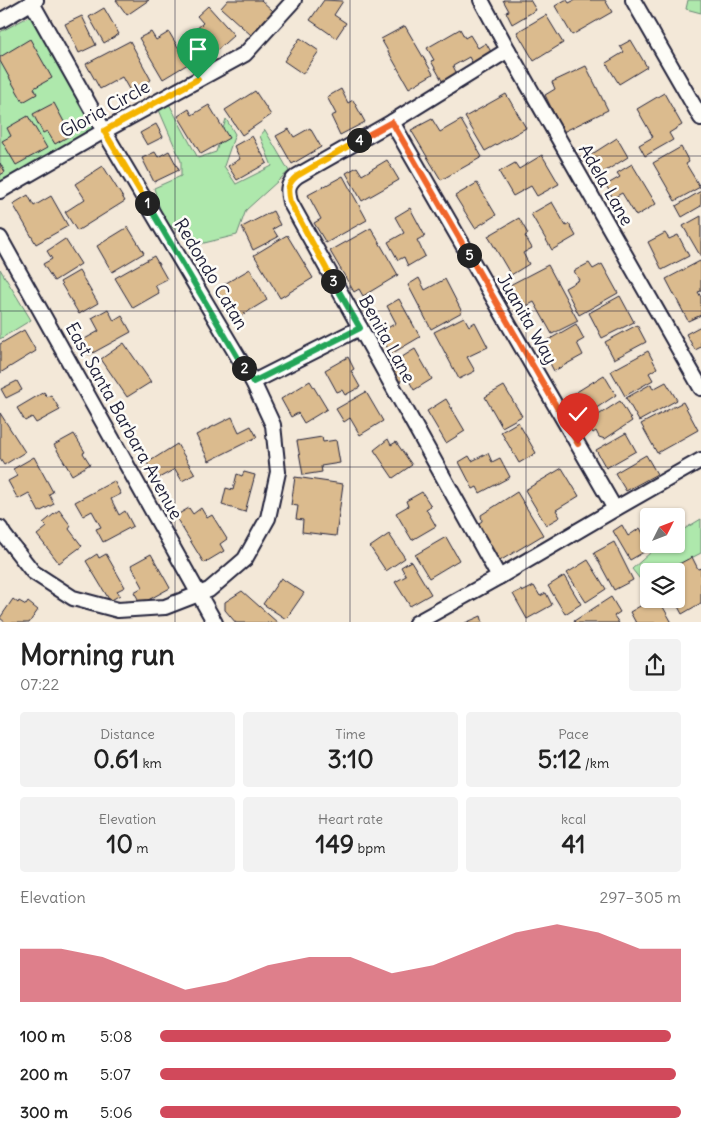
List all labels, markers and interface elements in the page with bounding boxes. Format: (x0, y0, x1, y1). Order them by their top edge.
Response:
pin (177, 28, 219, 79)
icon: arrive (184, 35, 212, 63)
street label: Gloria Circle (56, 74, 154, 143)
pin: 4 (346, 128, 372, 152)
text: 4 (355, 131, 364, 149)
street label: Adela Lane (574, 140, 639, 230)
pin: 1 (134, 190, 160, 216)
text: 1 (145, 194, 150, 212)
street label: Redondo Catan (169, 214, 254, 334)
pin: 5 (456, 242, 482, 268)
text: 5 (465, 246, 474, 264)
pin: 3 (320, 268, 346, 294)
street label: Juanita Way (492, 269, 563, 368)
text: 3 (330, 272, 337, 290)
street label: Benita Lane (354, 291, 421, 387)
street label: East Santa Barbara Avenue (61, 318, 188, 523)
pin: 2 (232, 356, 256, 380)
text: 2 (241, 359, 248, 377)
pin (557, 393, 599, 444)
icon: check (564, 400, 592, 428)
north arrow (640, 508, 685, 552)
map controls (640, 508, 685, 608)
button: layers (640, 563, 685, 608)
text: Morning run (20, 637, 175, 673)
button: share (629, 639, 681, 691)
text: 07:22 (20, 674, 59, 694)
text: Distance (100, 725, 155, 743)
text: Time (335, 725, 366, 743)
text: Pace (558, 725, 589, 743)
text: 0.61 (93, 743, 139, 775)
text: 3:10 (327, 743, 374, 775)
text: 5:12 (538, 743, 581, 775)
text: km (139, 754, 162, 772)
text: /km (581, 754, 609, 772)
text: Elevation (99, 810, 156, 828)
text: Heart rate (318, 810, 383, 828)
text: kcal (561, 810, 586, 828)
text: 10 (106, 828, 133, 860)
text: 149 (315, 828, 354, 860)
text: 41 (561, 828, 586, 860)
text: m (133, 839, 149, 857)
text: bpm (354, 839, 386, 857)
text: Elevation (20, 887, 86, 907)
text: 297–305 m (599, 887, 681, 907)
text: 100 m (20, 1026, 65, 1046)
text: 5:08 (100, 1026, 133, 1046)
text: 200 m (20, 1064, 68, 1084)
text: 5:07 (100, 1064, 131, 1084)
text: 300 m (20, 1102, 68, 1122)
text: 5:06 (100, 1102, 133, 1122)

